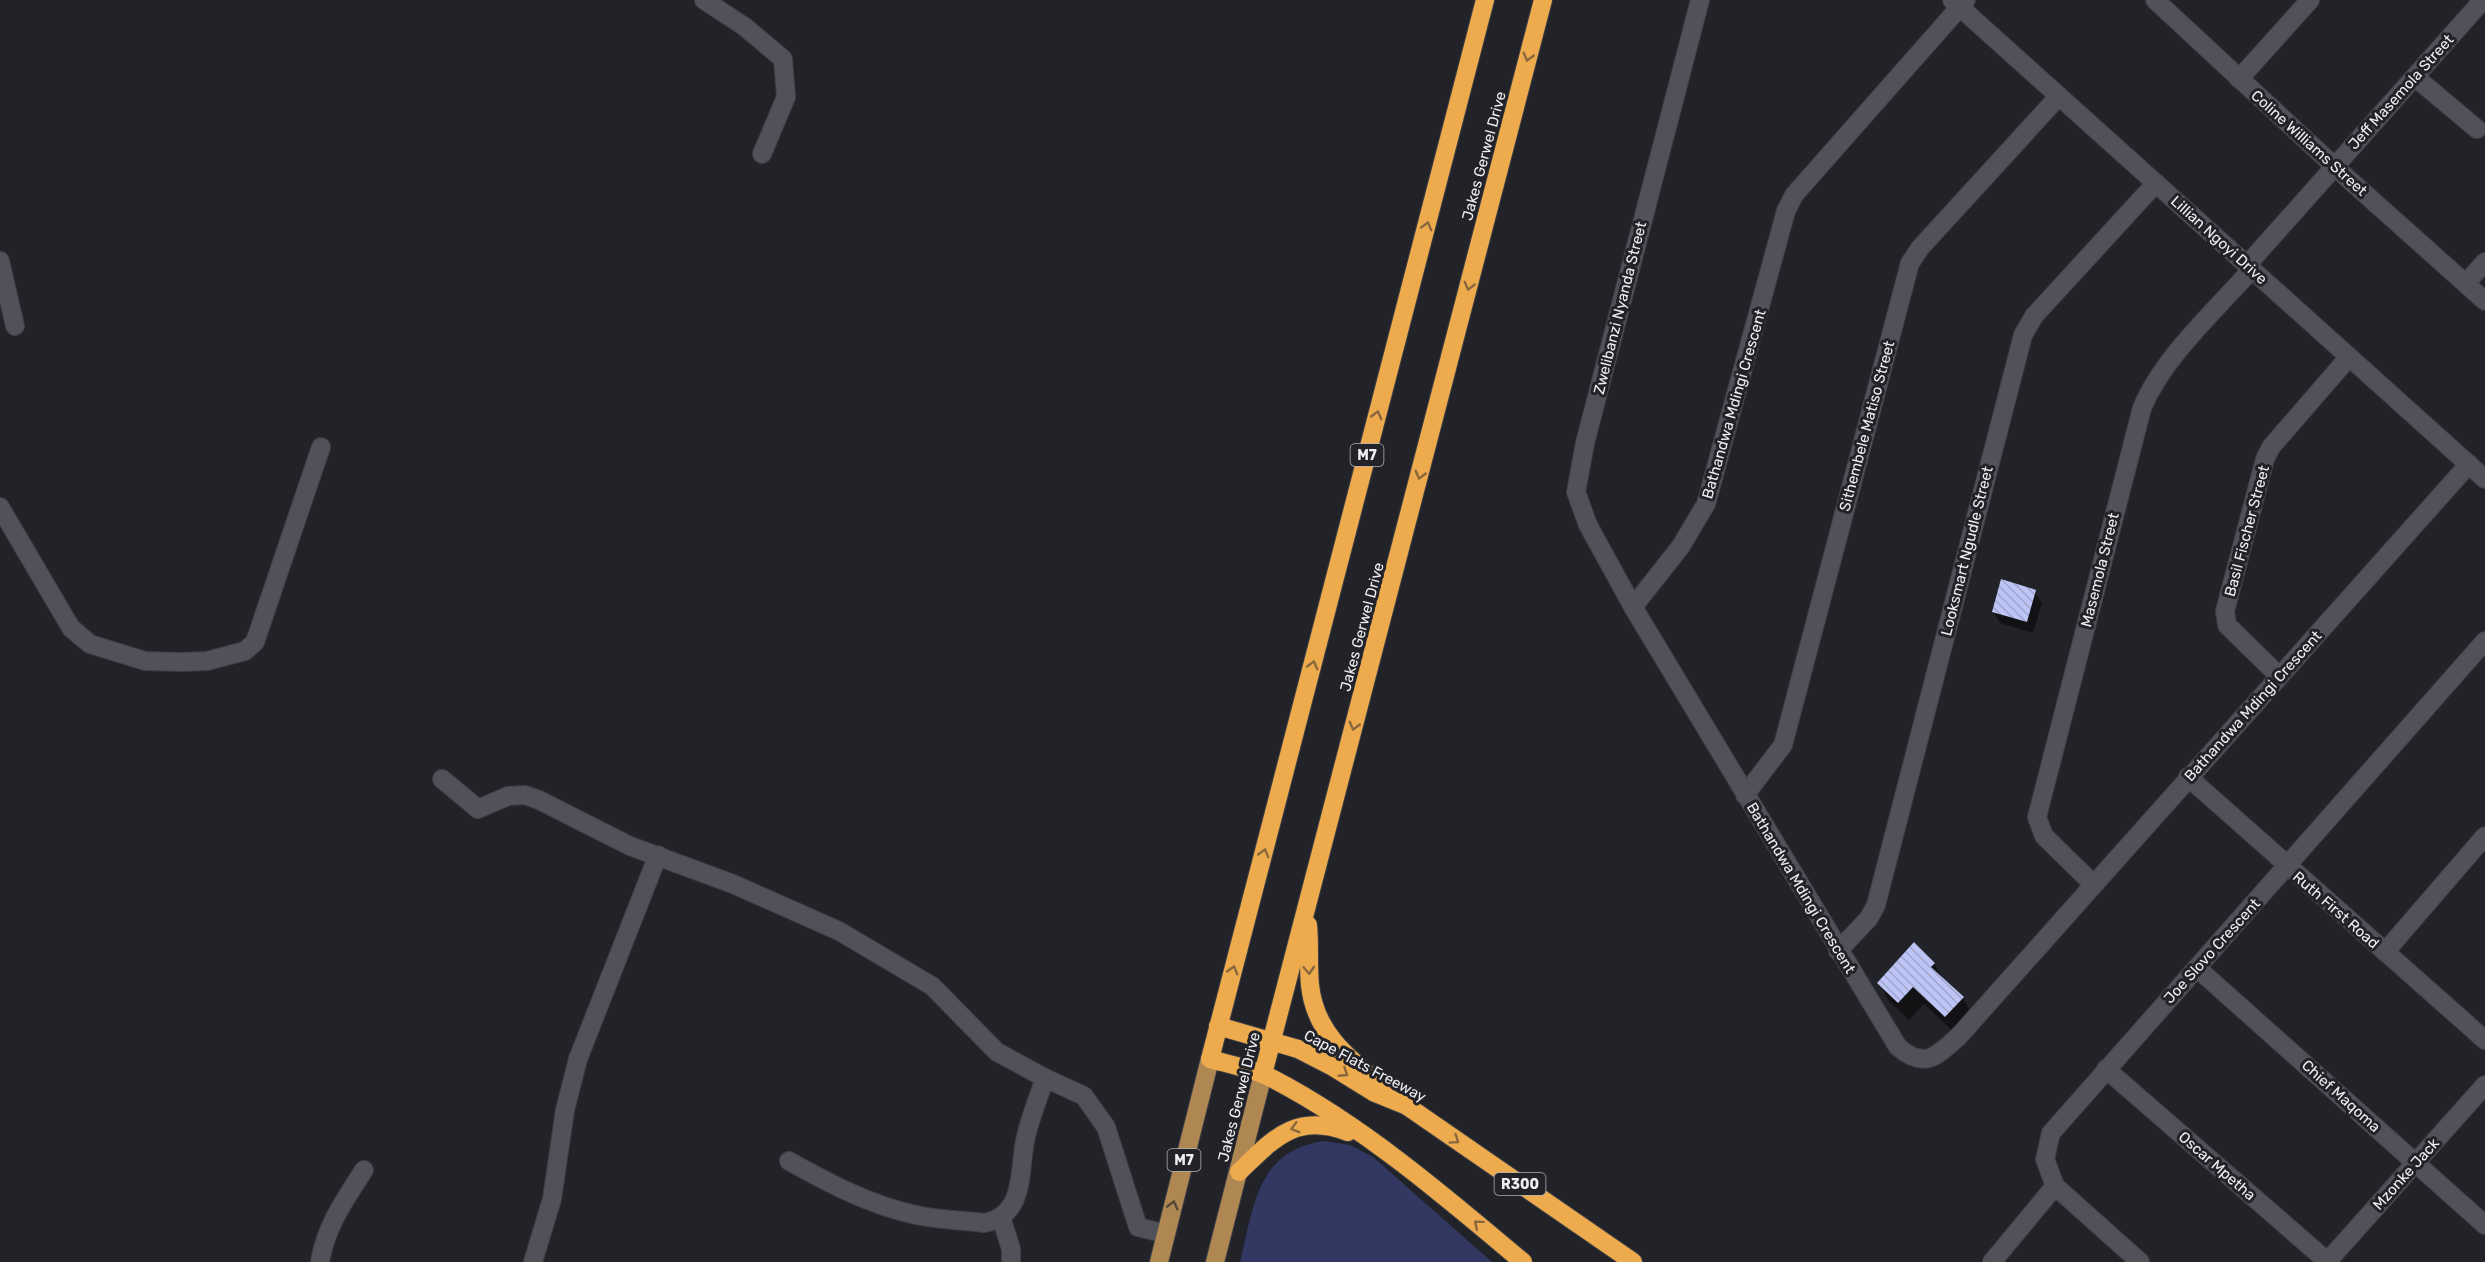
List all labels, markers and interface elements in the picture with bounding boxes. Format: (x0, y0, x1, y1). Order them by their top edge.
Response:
street label: Jeff Masemola Street (2345, 31, 2458, 153)
one-way arrow (1523, 51, 1535, 61)
street label: Coline Williams Street (2247, 86, 2371, 200)
street label: Jakes Gerwel Drive (1458, 90, 1510, 222)
street label: Lillian Ngoyi Drive (2167, 192, 2271, 288)
street label: Zwelibanzi Nyanda Street (1590, 220, 1650, 396)
one-way arrow (1419, 221, 1432, 231)
one-way arrow (1463, 281, 1476, 291)
street label: Bathandwa Mdingi Crescent (1698, 307, 1770, 501)
street label: Sithembele Matiso Street (1836, 339, 1898, 513)
one-way arrow (1370, 410, 1383, 420)
road number: M7 (1350, 444, 1384, 466)
street label: Basil Fischer Street (2221, 463, 2273, 599)
street label: Looksmart Ngudle Street (1937, 464, 1997, 638)
one-way arrow (1414, 470, 1427, 480)
street label: Masemola Street (2077, 511, 2123, 629)
street label: Jakes Gerwel Drive (1336, 561, 1388, 693)
street label: Bathandwa Mdingi Crescent (2181, 627, 2325, 785)
one-way arrow (1305, 660, 1318, 670)
one-way arrow (1349, 720, 1362, 730)
street label: Bathandwa Mdingi Crescent (1743, 799, 1859, 977)
one-way arrow (1256, 848, 1269, 858)
street label: Ruth First Road (2289, 868, 2383, 952)
street label: Joe Slovo Crescent (2160, 895, 2264, 1007)
one-way arrow (1226, 965, 1238, 976)
one-way arrow (1303, 965, 1316, 974)
street label: Cape Flats Freeway (1301, 1026, 1429, 1106)
street label: Jakes Gerwel Drive (1214, 1030, 1264, 1164)
street label: Chief Maqoma (2298, 1056, 2384, 1136)
one-way arrow (1338, 1066, 1348, 1078)
one-way arrow (1290, 1121, 1300, 1134)
street label: Oscar Mpetha (2175, 1128, 2259, 1204)
one-way arrow (1449, 1133, 1460, 1144)
street label: Mzonke Jack (2369, 1134, 2443, 1214)
road number: M7 (1168, 1149, 1200, 1171)
road number: R300 (1494, 1173, 1546, 1195)
one-way arrow (1166, 1201, 1179, 1211)
one-way arrow (1474, 1221, 1485, 1232)

